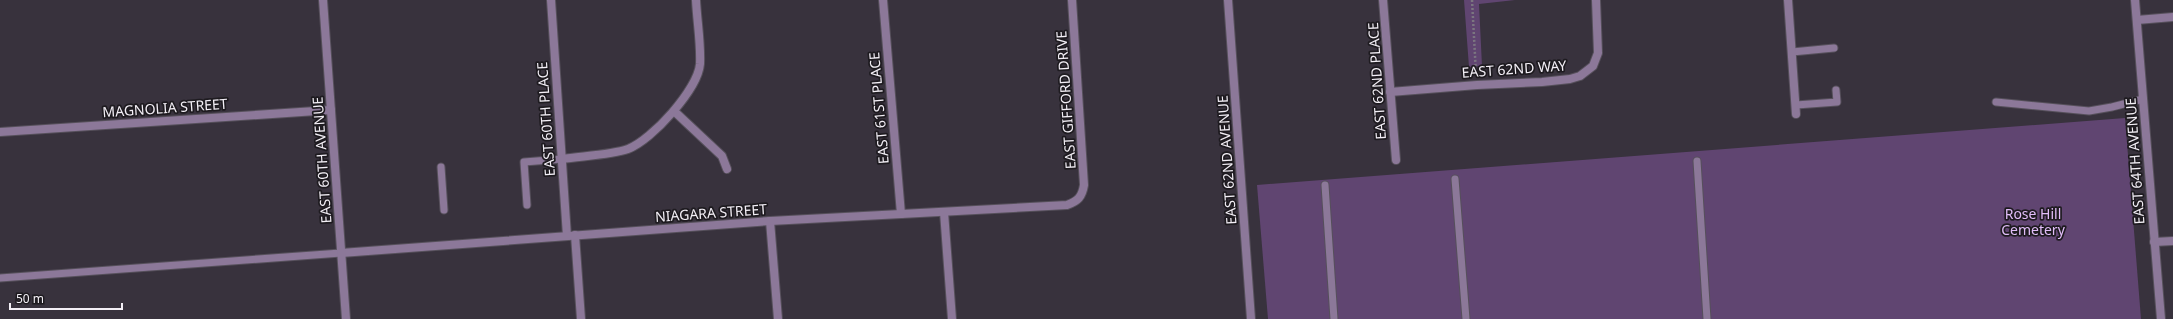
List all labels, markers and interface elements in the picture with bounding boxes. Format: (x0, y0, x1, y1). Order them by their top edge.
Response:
street label: EAST 62ND PLACE (1363, 22, 1390, 140)
street label: EAST GIFFORD DRIVE (1051, 30, 1080, 170)
street label: EAST 61ST PLACE (864, 51, 893, 165)
street label: EAST 62ND WAY (1461, 55, 1567, 82)
street label: EAST 60TH PLACE (532, 61, 559, 177)
street label: MAGNOLIA STREET (102, 94, 228, 121)
street label: EAST 62ND AVENUE (1213, 95, 1240, 225)
street label: EAST 60TH AVENUE (308, 96, 335, 224)
street label: EAST 64TH AVENUE (2121, 97, 2148, 225)
street label: NIAGARA STREET (654, 199, 768, 226)
park label: Rose Hill Cemetery (2001, 204, 2066, 239)
scale bar (10, 285, 122, 311)
text: 50 m (16, 290, 44, 307)

